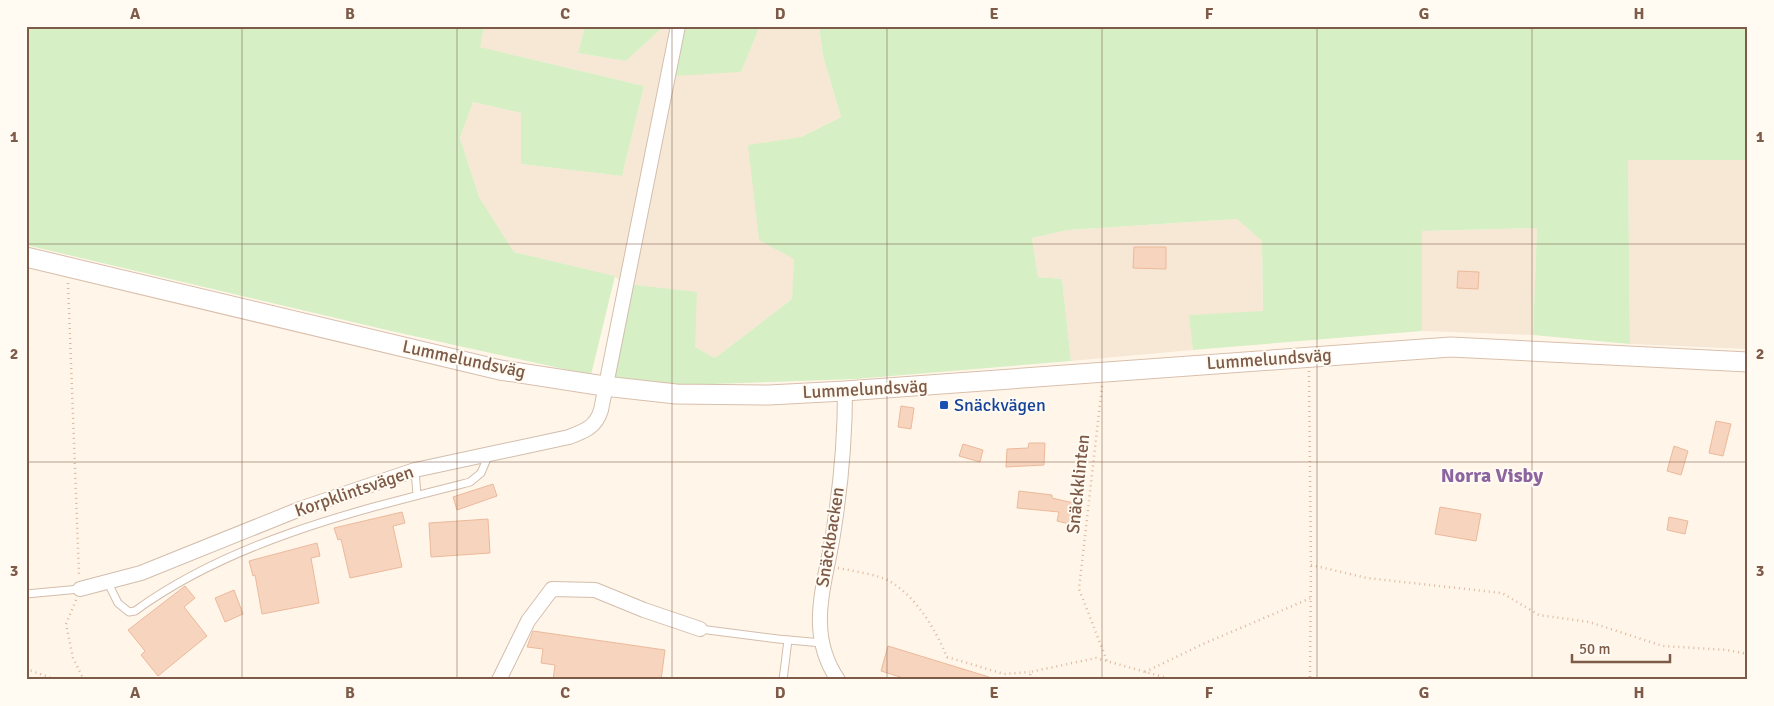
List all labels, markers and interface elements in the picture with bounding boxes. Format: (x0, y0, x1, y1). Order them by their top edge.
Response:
text: A (130, 4, 141, 24)
text: B (345, 4, 355, 24)
text: C (560, 4, 570, 24)
text: D (775, 4, 786, 24)
text: E (989, 4, 999, 24)
text: F (1205, 4, 1214, 24)
text: G (1419, 4, 1429, 24)
text: H (1634, 4, 1644, 24)
text: 1 (10, 127, 19, 147)
text: 1 (1756, 127, 1765, 147)
street label: Lummelundsväg (400, 335, 528, 383)
text: 2 (10, 344, 18, 364)
street label: Lummelundsväg (1206, 344, 1332, 374)
text: 2 (1756, 344, 1764, 364)
street label: Lummelundsväg (802, 375, 928, 403)
place label: Snäckvägen (954, 394, 1046, 416)
marker: Snäckvägen (938, 399, 950, 411)
street label: Snäckklinten (1062, 433, 1094, 535)
street label: Korpklintsvägen (292, 460, 416, 522)
district label: Norra Visby (1441, 463, 1543, 488)
street label: Snäckbacken (811, 485, 849, 589)
text: 3 (10, 561, 18, 581)
text: 3 (1756, 561, 1764, 581)
scale bar (1572, 631, 1669, 663)
text: 50 m (1579, 640, 1610, 658)
text: A (130, 683, 141, 703)
text: B (345, 683, 355, 703)
text: C (560, 683, 570, 703)
text: D (775, 683, 786, 703)
text: E (989, 683, 999, 703)
text: F (1205, 683, 1214, 703)
text: G (1419, 683, 1429, 703)
text: H (1634, 683, 1644, 703)

